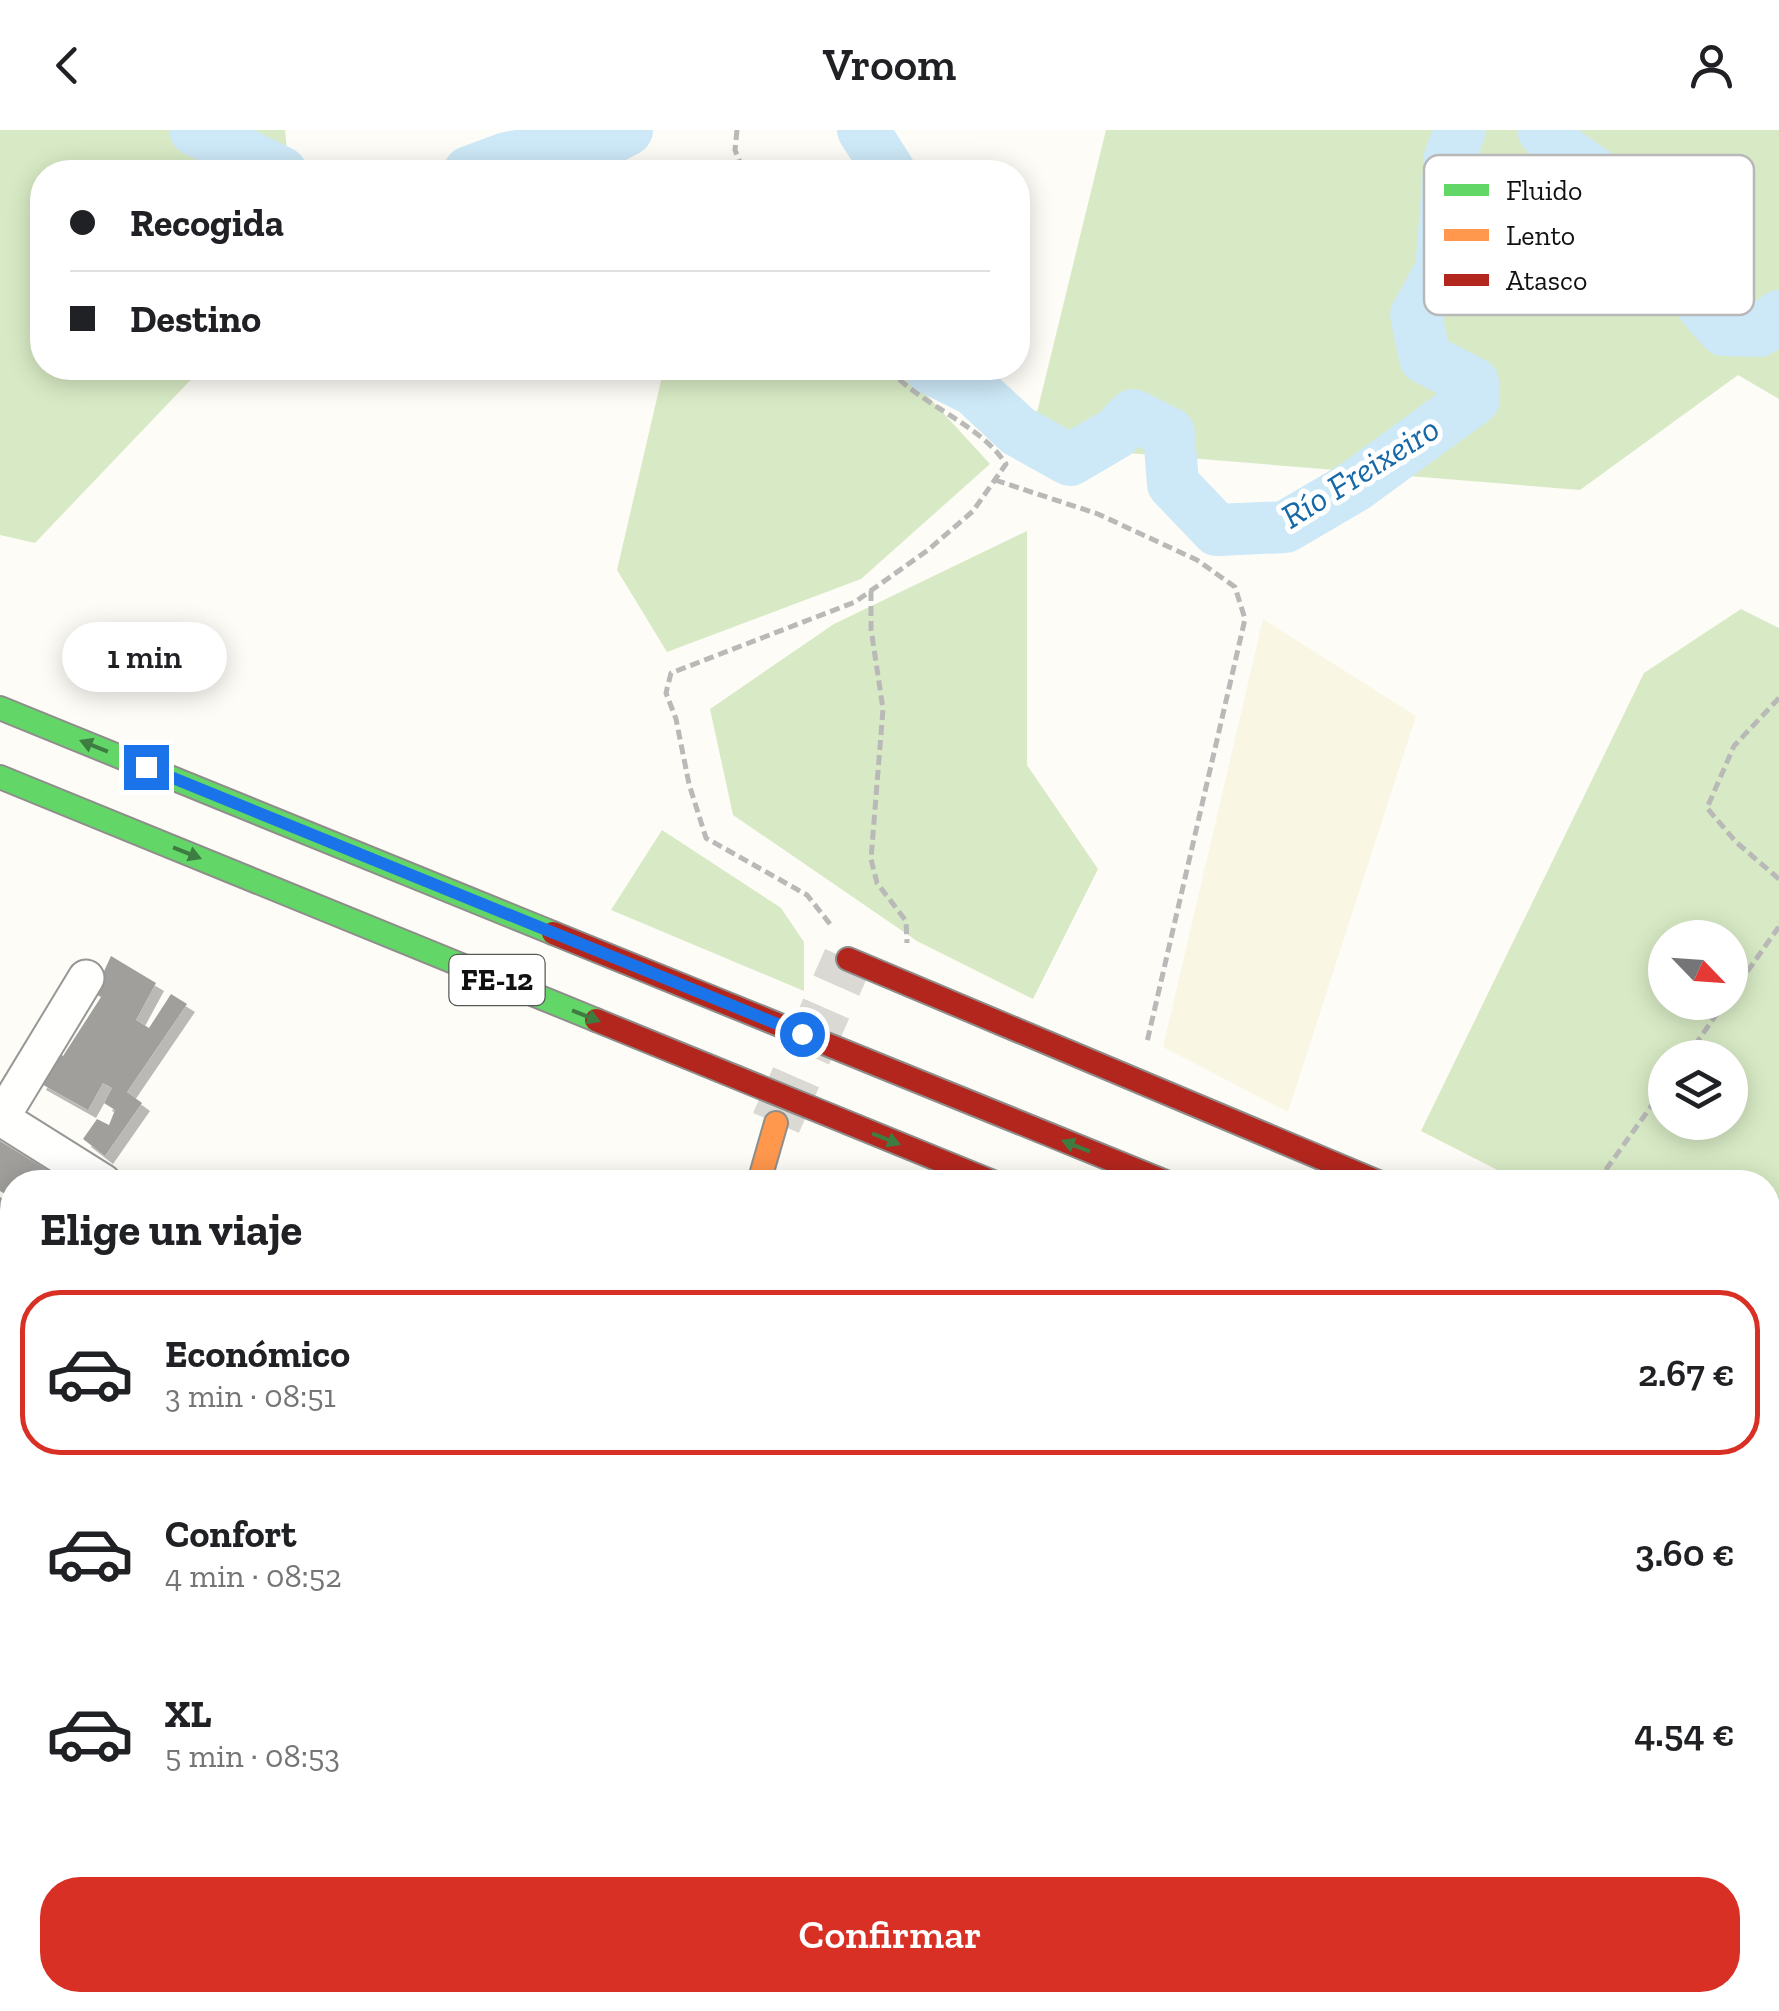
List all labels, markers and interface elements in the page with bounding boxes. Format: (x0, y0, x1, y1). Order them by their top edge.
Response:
icon: back (40, 38, 95, 93)
text: Vroom (823, 38, 956, 92)
icon: person (1684, 38, 1739, 93)
legend (1424, 155, 1754, 315)
text: Fluido (1506, 174, 1582, 207)
text: Recogida (130, 200, 284, 246)
text: Lento (1506, 219, 1575, 252)
text: Atasco (1506, 264, 1587, 297)
text: Destino (130, 296, 261, 342)
water label: Río Freixeiro (1273, 407, 1447, 537)
callout: 1 min (64, 622, 228, 692)
text: 1 min (107, 638, 182, 676)
one-way arrow (79, 738, 109, 754)
route end (124, 745, 169, 790)
one-way arrow (173, 846, 203, 862)
north arrow (1648, 920, 1748, 1020)
map controls (1648, 920, 1748, 1140)
road number: FE-12 (450, 955, 544, 1005)
one-way arrow (571, 1008, 600, 1024)
route start (780, 1012, 825, 1057)
button: layers (1648, 1040, 1748, 1140)
one-way arrow (872, 1131, 902, 1147)
one-way arrow (1061, 1137, 1091, 1153)
text: Elige un viaje (40, 1203, 302, 1257)
icon: car (45, 1328, 135, 1418)
text: Económico (165, 1331, 350, 1377)
text: 2.67 € (1638, 1350, 1735, 1396)
text: 3 min · 08:51 (165, 1377, 336, 1415)
icon: car (45, 1508, 135, 1598)
text: Confort (165, 1511, 296, 1557)
text: 3.60 € (1635, 1530, 1735, 1576)
text: 4 min · 08:52 (165, 1557, 342, 1595)
icon: car (45, 1688, 135, 1778)
text: XL (165, 1691, 212, 1737)
text: 4.54 € (1634, 1710, 1735, 1756)
text: 5 min · 08:53 (165, 1737, 340, 1775)
button: Confirmar (40, 1877, 1740, 1992)

